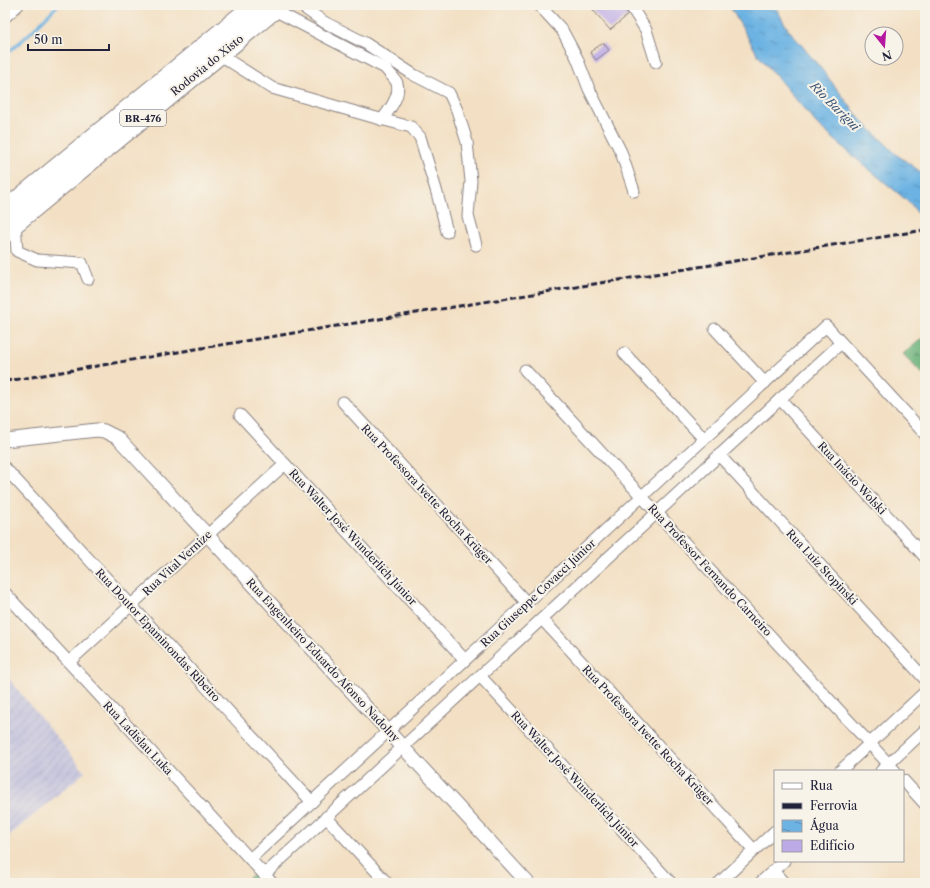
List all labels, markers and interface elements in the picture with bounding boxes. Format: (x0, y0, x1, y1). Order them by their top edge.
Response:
scale bar (28, 26, 109, 52)
north arrow (864, 26, 904, 66)
street label: Rodovia do Xisto (168, 31, 246, 99)
text: 50 m (34, 32, 63, 47)
text: N (880, 47, 894, 64)
water label: Rio Barigui (807, 78, 864, 135)
road number: BR-476 (120, 110, 166, 126)
street label: Rua Professora Ivette Rocha Krüger (358, 421, 496, 567)
street label: Rua Inácio Wolski (815, 439, 890, 518)
street label: Rua Walter José Wunderlich Júnior (286, 466, 420, 608)
street label: Rua Professor Fernando Carneiro (645, 501, 775, 639)
street label: Rua Luiz Stopinski (783, 526, 861, 608)
street label: Rua Vital Vernize (139, 527, 215, 599)
street label: Rua Giuseppe Covacci Júnior (478, 536, 599, 650)
street label: Rua Doutor Epaminondas Ribeiro (92, 565, 224, 705)
street label: Rua Engenheiro Eduardo Afonso Nadolny (243, 575, 403, 745)
street label: Rua Professora Ivette Rocha Krüger (579, 662, 717, 808)
street label: Rua Ladislau Luka (100, 698, 176, 778)
street label: Rua Walter José Wunderlich Júnior (508, 708, 642, 850)
legend (774, 770, 904, 862)
text: Rua (810, 778, 833, 793)
text: Ferrovia (810, 798, 858, 813)
text: Água (809, 817, 840, 833)
text: Edifício (810, 838, 855, 853)

